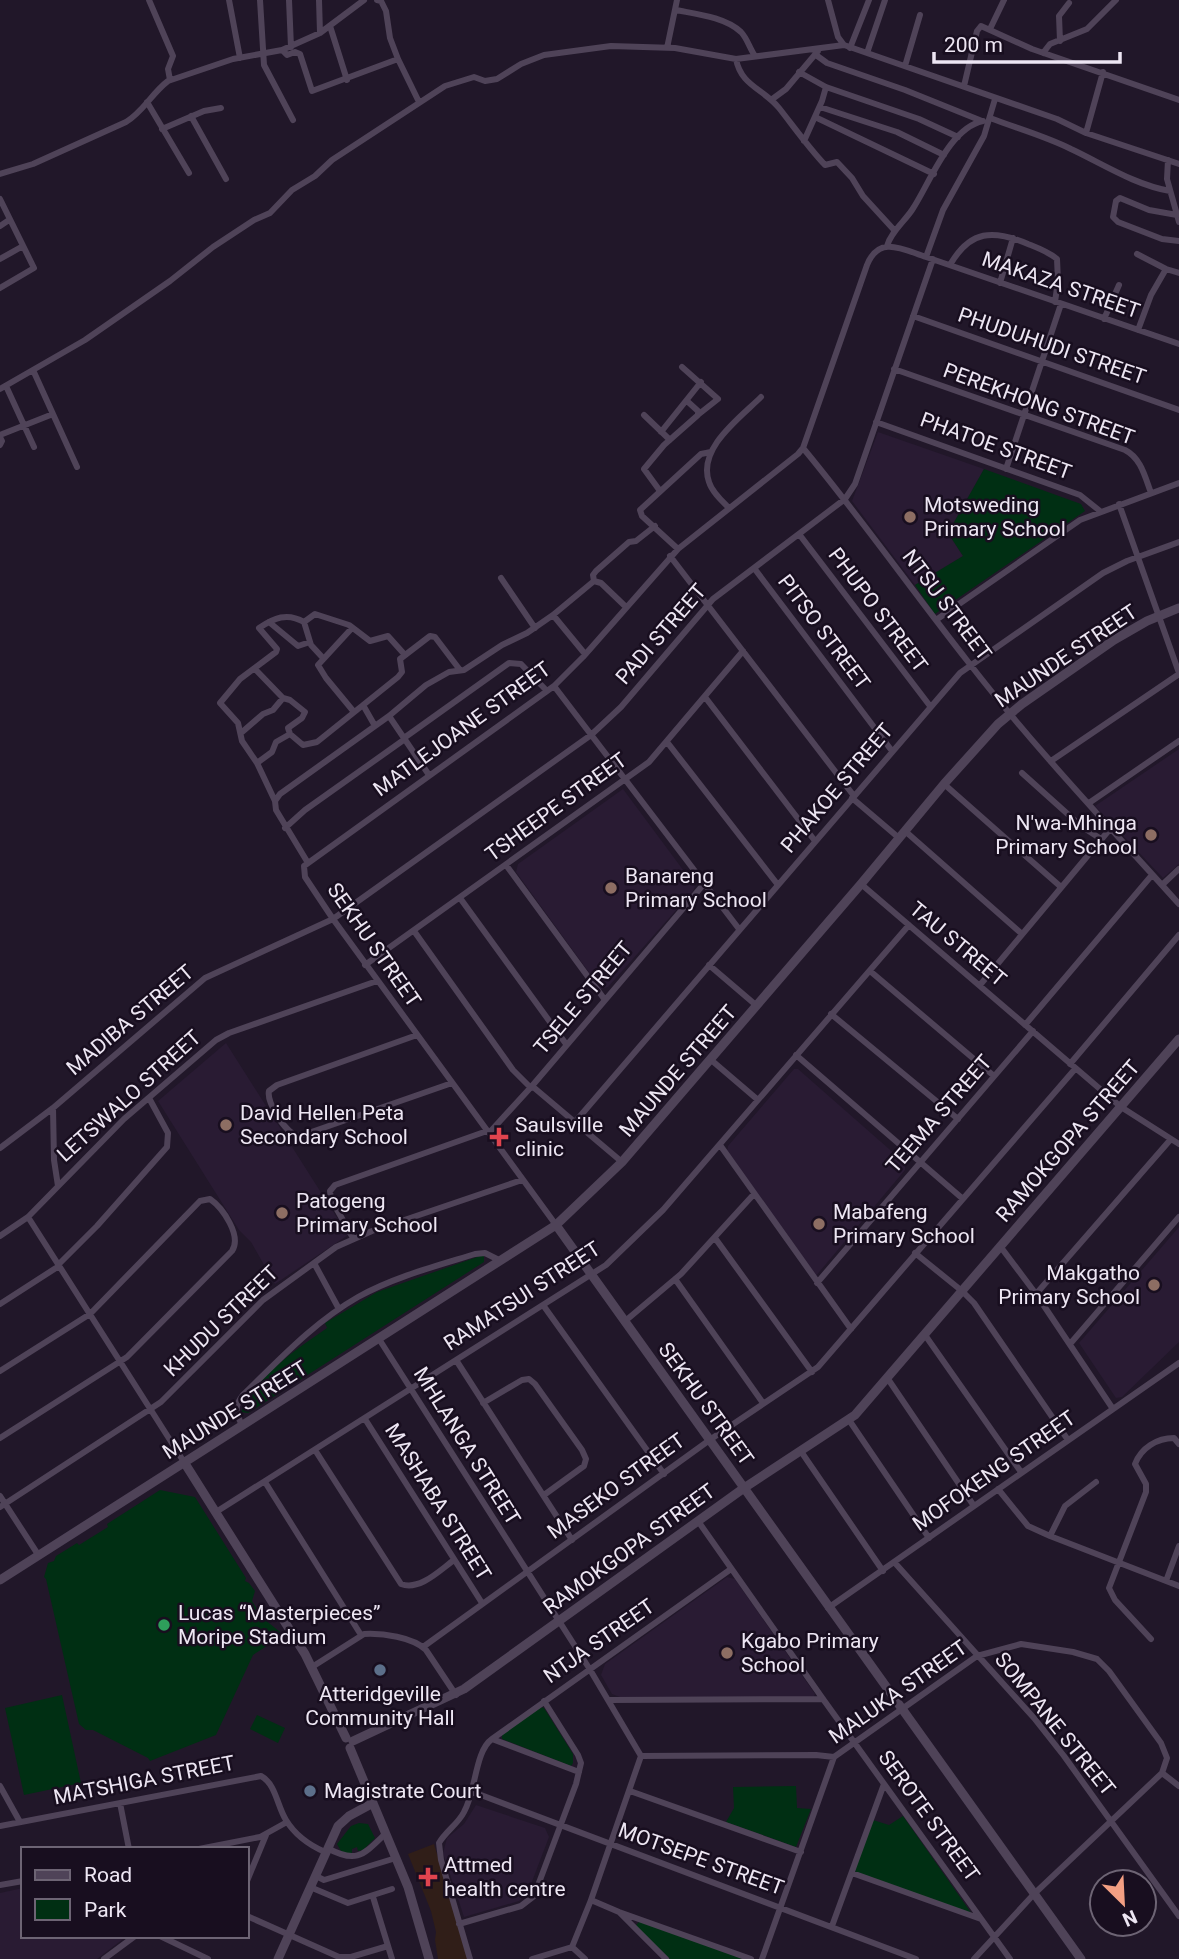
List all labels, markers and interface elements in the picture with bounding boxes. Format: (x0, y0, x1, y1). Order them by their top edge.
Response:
scale bar (934, 21, 1120, 65)
text: 200 m (944, 33, 1003, 57)
street label: MAKAZA STREET (979, 247, 1143, 323)
street label: PHUDUHUDI STREET (955, 303, 1150, 390)
street label: PEREKHONG STREET (940, 358, 1138, 450)
street label: PHATOE STREET (917, 408, 1075, 485)
place label: Motsweding Primary School (924, 493, 1066, 541)
marker: Motsweding Primary School (902, 509, 918, 525)
street label: PHUPO STREET (823, 543, 933, 677)
street label: NTSU STREET (897, 545, 997, 666)
street label: PITSO STREET (773, 570, 875, 695)
street label: PADI STREET (611, 579, 711, 689)
street label: MAUNDE STREET (990, 599, 1142, 712)
street label: MATLEJOANE STREET (369, 656, 556, 801)
street label: PHAKOE STREET (776, 718, 898, 857)
street label: TSHEEPE STREET (481, 747, 632, 866)
place label: N'wa-Mhinga Primary School (995, 811, 1137, 859)
marker: N'wa-Mhinga Primary School (1143, 827, 1159, 843)
place label: Banareng Primary School (625, 864, 767, 912)
street label: SEKHU STREET (322, 878, 426, 1012)
marker: Banareng Primary School (603, 880, 619, 896)
street label: TAU STREET (905, 897, 1012, 992)
street label: TSELE STREET (529, 936, 637, 1059)
street label: MADIBA STREET (62, 960, 199, 1080)
street label: MAUNDE STREET (614, 1000, 742, 1142)
street label: LETSWALO STREET (52, 1025, 206, 1167)
street label: TEEMA STREET (881, 1050, 997, 1178)
street label: RAMOKGOPA STREET (991, 1055, 1145, 1227)
place label: David Hellen Peta Secondary School (240, 1101, 408, 1149)
place label: Saulsville clinic (515, 1113, 603, 1161)
marker: David Hellen Peta Secondary School (218, 1117, 234, 1133)
marker: Saulsville clinic (489, 1127, 509, 1147)
place label: Patogeng Primary School (296, 1189, 438, 1237)
place label: Mabafeng Primary School (833, 1200, 975, 1248)
marker: Patogeng Primary School (274, 1205, 290, 1221)
marker: Mabafeng Primary School (811, 1216, 827, 1232)
street label: RAMATSUI STREET (439, 1236, 605, 1355)
street label: KHUDU STREET (159, 1260, 283, 1381)
place label: Makgatho Primary School (998, 1261, 1140, 1309)
marker: Makgatho Primary School (1146, 1277, 1162, 1293)
street label: SEKHU STREET (653, 1338, 759, 1470)
street label: MAUNDE STREET (158, 1356, 312, 1464)
street label: MHLANGA STREET (409, 1363, 525, 1530)
street label: MOFOKENG STREET (908, 1406, 1080, 1536)
street label: MASHABA STREET (380, 1419, 496, 1585)
street label: MASEKO STREET (543, 1428, 690, 1544)
street label: RAMOKGOPA STREET (538, 1478, 720, 1619)
street label: NTJA STREET (539, 1594, 659, 1688)
place label: Lucas “Masterpieces” Moripe Stadium (178, 1601, 381, 1649)
marker: Lucas “Masterpieces” Moripe Stadium (156, 1617, 172, 1633)
place label: Kgabo Primary School (741, 1629, 879, 1677)
street label: MALUKA STREET (824, 1635, 972, 1749)
marker: Kgabo Primary School (719, 1645, 735, 1661)
street label: SOMPANE STREET (990, 1647, 1120, 1801)
marker: Atteridgeville Community Hall (372, 1662, 388, 1678)
place label: Atteridgeville Community Hall (305, 1682, 455, 1730)
street label: SEROTE STREET (874, 1746, 985, 1886)
street label: MATSHIGA STREET (51, 1751, 237, 1809)
place label: Magistrate Court (324, 1779, 482, 1803)
marker: Magistrate Court (302, 1783, 318, 1799)
street label: MOTSEPE STREET (615, 1818, 787, 1900)
legend (21, 1847, 248, 1938)
place label: Attmed health centre (444, 1853, 566, 1901)
text: Road (84, 1863, 132, 1887)
marker: Attmed health centre (418, 1867, 438, 1887)
north arrow (1088, 1868, 1158, 1938)
text: Park (84, 1898, 127, 1922)
text: N (1119, 1905, 1141, 1931)

